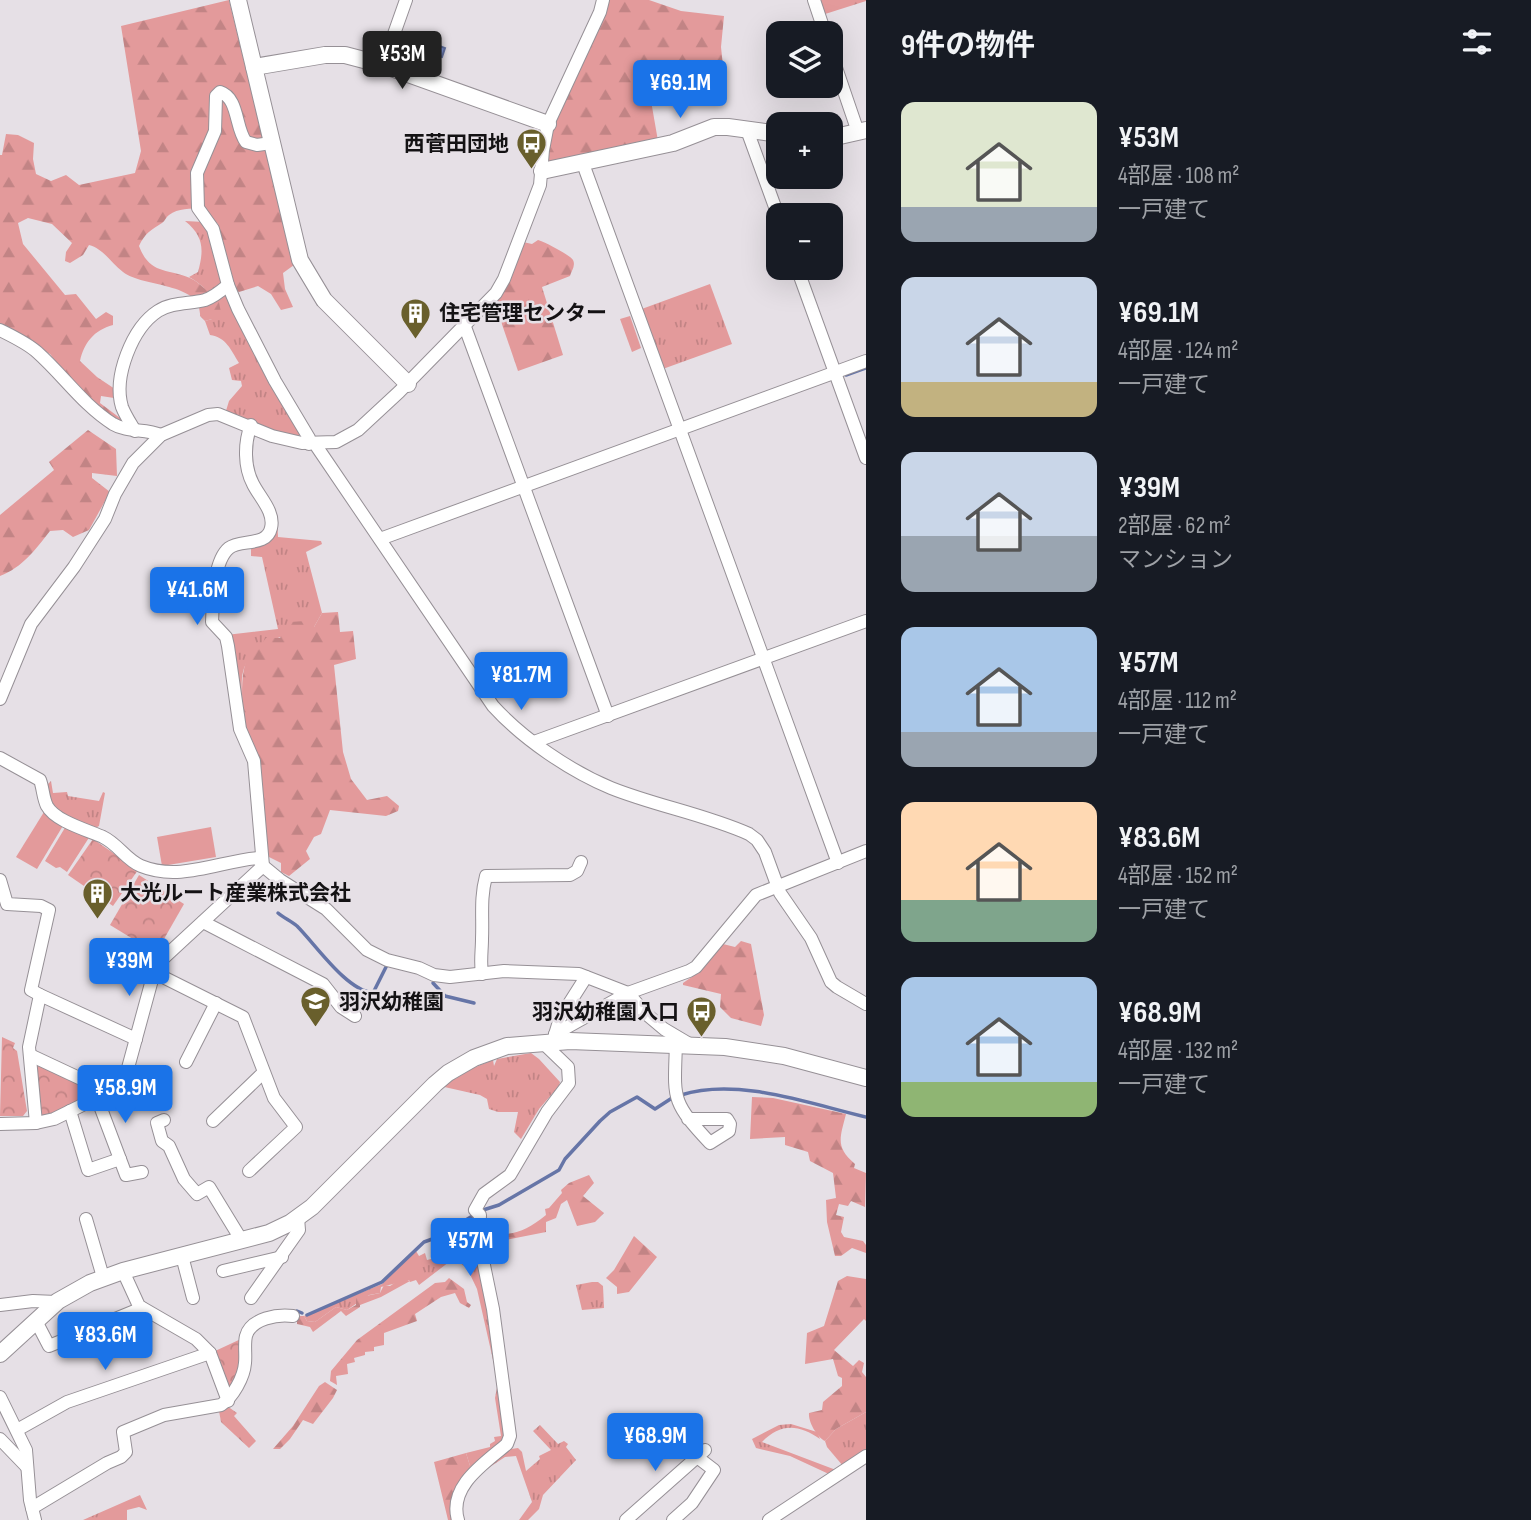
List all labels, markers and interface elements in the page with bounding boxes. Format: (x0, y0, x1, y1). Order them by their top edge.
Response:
map controls (766, 21, 843, 280)
button: layers (766, 21, 843, 98)
icon: filters (1458, 23, 1496, 61)
text: 9件の物件 (901, 28, 1035, 64)
pin: ¥53M (361, 32, 443, 91)
text: ¥53M (379, 40, 425, 68)
pin: ¥69.1M (623, 60, 737, 120)
text: ¥69.1M (649, 69, 711, 97)
button: + (766, 112, 843, 189)
text: ¥53M (1118, 120, 1179, 156)
bus stop icon: 西菅田団地 (515, 127, 549, 171)
icon: home (957, 130, 1041, 214)
place label: 西菅田団地 (404, 132, 509, 157)
text: 4部屋 · 108 m² (1118, 162, 1239, 190)
text: 一戸建て (1118, 196, 1210, 224)
button: − (766, 203, 843, 280)
text: ¥69.1M (1118, 295, 1199, 331)
building icon: 住宅管理センター (399, 296, 433, 340)
place label: 住宅管理センター (439, 301, 607, 326)
icon: home (957, 305, 1041, 389)
text: 4部屋 · 124 m² (1118, 337, 1238, 365)
text: 一戸建て (1118, 371, 1210, 399)
text: ¥39M (1118, 470, 1180, 506)
icon: home (957, 480, 1041, 564)
text: 2部屋 · 62 m² (1118, 512, 1231, 540)
text: マンション (1118, 546, 1233, 574)
pin: ¥41.6M (140, 568, 254, 627)
text: ¥41.6M (166, 576, 228, 604)
text: ¥57M (1118, 645, 1179, 681)
pin: ¥81.7M (464, 652, 578, 712)
icon: home (957, 655, 1041, 739)
text: ¥81.7M (490, 661, 552, 689)
text: 4部屋 · 112 m² (1118, 687, 1237, 715)
text: 一戸建て (1118, 721, 1210, 749)
text: ¥83.6M (1118, 820, 1200, 856)
icon: home (957, 830, 1041, 914)
text: 4部屋 · 152 m² (1118, 862, 1238, 890)
building icon: 大光ルート産業株式会社 (80, 876, 114, 920)
place label: 大光ルート産業株式会社 (120, 881, 351, 906)
text: 一戸建て (1118, 896, 1210, 924)
pin: ¥39M (88, 939, 170, 998)
text: ¥39M (105, 947, 153, 975)
school or university icon: 羽沢幼稚園 (299, 985, 333, 1029)
place label: 羽沢幼稚園 (339, 990, 444, 1015)
bus stop icon: 羽沢幼稚園入口 (685, 995, 719, 1039)
text: ¥68.9M (1118, 995, 1201, 1031)
place label: 羽沢幼稚園入口 (532, 1000, 679, 1025)
icon: home (957, 1005, 1041, 1089)
text: 4部屋 · 132 m² (1118, 1037, 1238, 1065)
pin: ¥58.9M (68, 1066, 182, 1125)
text: 一戸建て (1118, 1071, 1210, 1099)
text: ¥58.9M (93, 1074, 157, 1102)
pin: ¥57M (429, 1218, 511, 1278)
text: ¥57M (447, 1227, 493, 1255)
pin: ¥83.6M (48, 1312, 162, 1372)
text: ¥83.6M (73, 1321, 137, 1349)
pin: ¥68.9M (598, 1414, 712, 1473)
text: ¥68.9M (623, 1422, 687, 1450)

